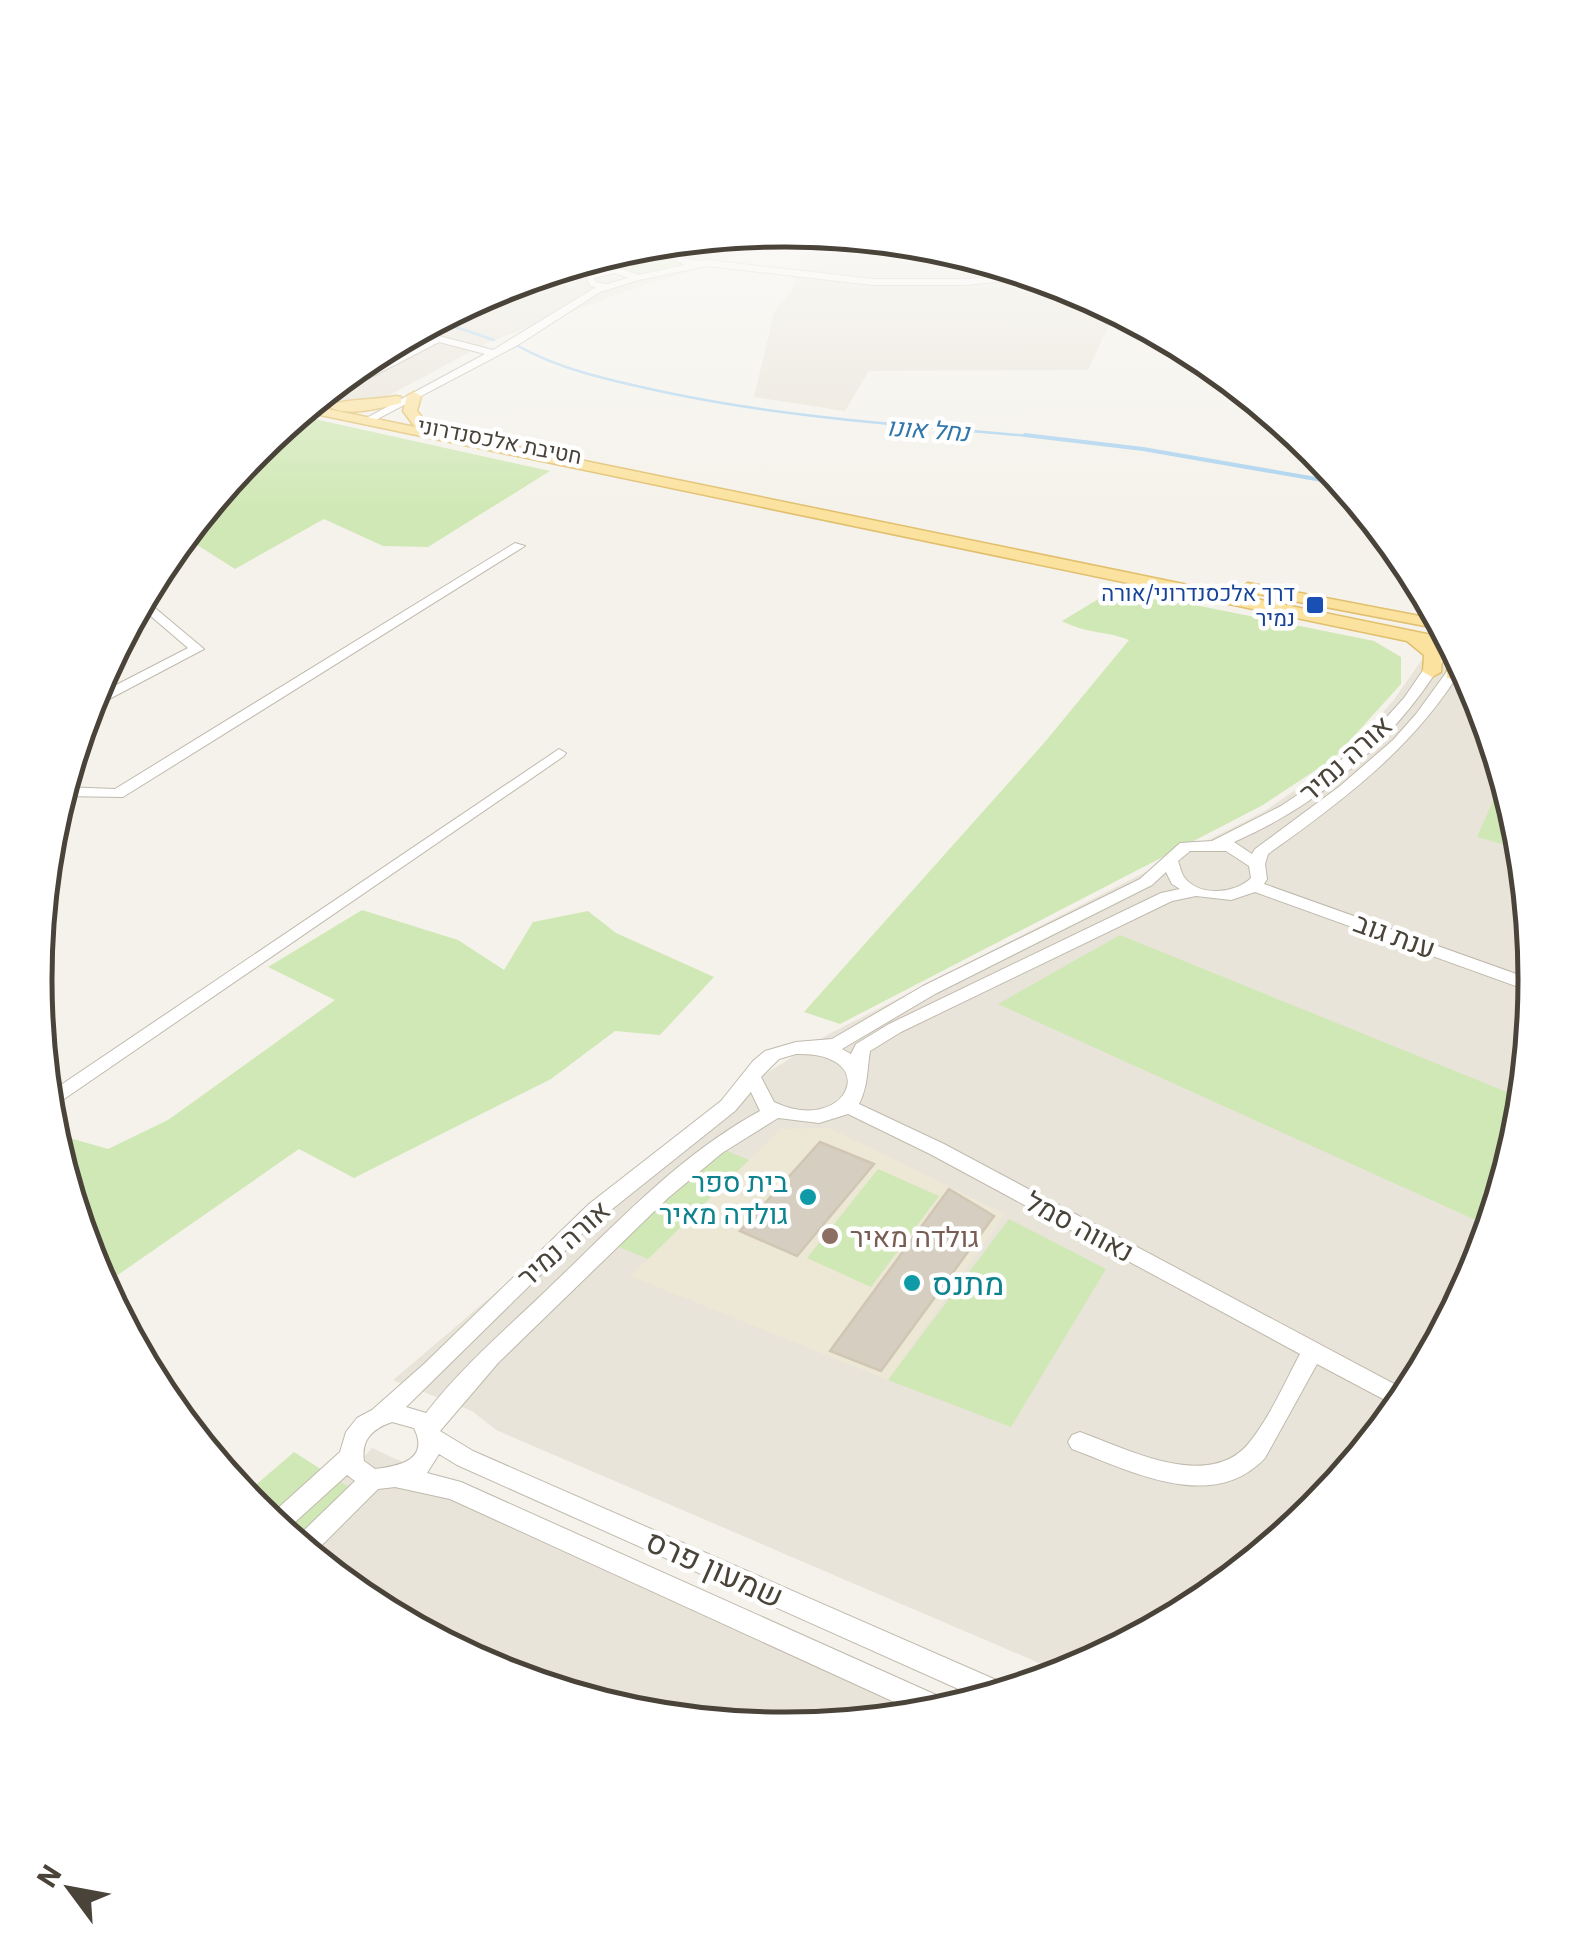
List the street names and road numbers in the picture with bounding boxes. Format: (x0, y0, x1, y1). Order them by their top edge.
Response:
street label: חטיבת אלכסנדרוני (415, 410, 585, 470)
street label: אורה נמיר (1291, 706, 1399, 810)
street label: ענת גוב (1349, 903, 1441, 967)
street label: נאווה סמל (1019, 1182, 1141, 1270)
street label: אורה נמיר (509, 1191, 617, 1295)
street label: שמעון פרס (640, 1519, 790, 1617)

